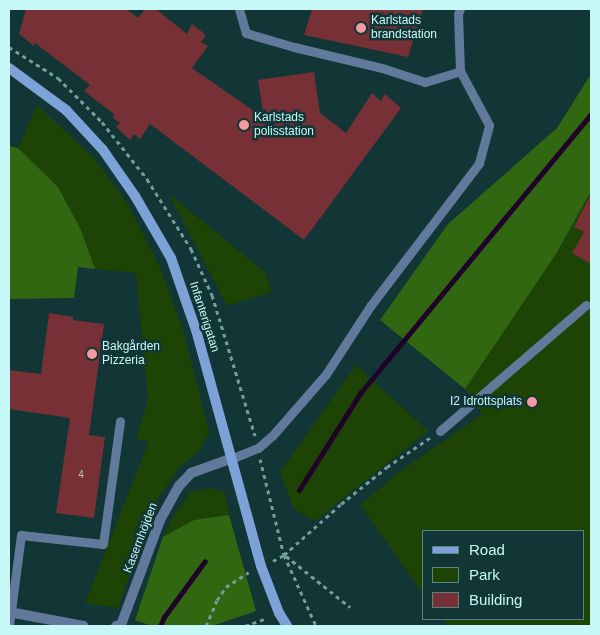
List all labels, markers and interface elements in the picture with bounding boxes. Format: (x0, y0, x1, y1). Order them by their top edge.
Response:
place label: Karlstads brandstation (371, 14, 437, 42)
marker: Karlstads brandstation (355, 22, 367, 34)
place label: Karlstads polisstation (254, 111, 314, 139)
marker: Karlstads polisstation (238, 119, 250, 131)
street label: Infanterigatan (186, 280, 222, 354)
place label: Bakgården Pizzeria (102, 340, 160, 368)
marker: Bakgården Pizzeria (86, 348, 98, 360)
place label: I2 Idrottsplats (450, 395, 522, 409)
marker: I2 Idrottsplats (526, 396, 538, 408)
house number: 4 (78, 469, 84, 481)
street label: Kasernhöjden (121, 501, 161, 575)
legend (422, 530, 585, 620)
text: Road (469, 541, 505, 558)
text: Park (469, 566, 500, 583)
text: Building (469, 591, 522, 608)

